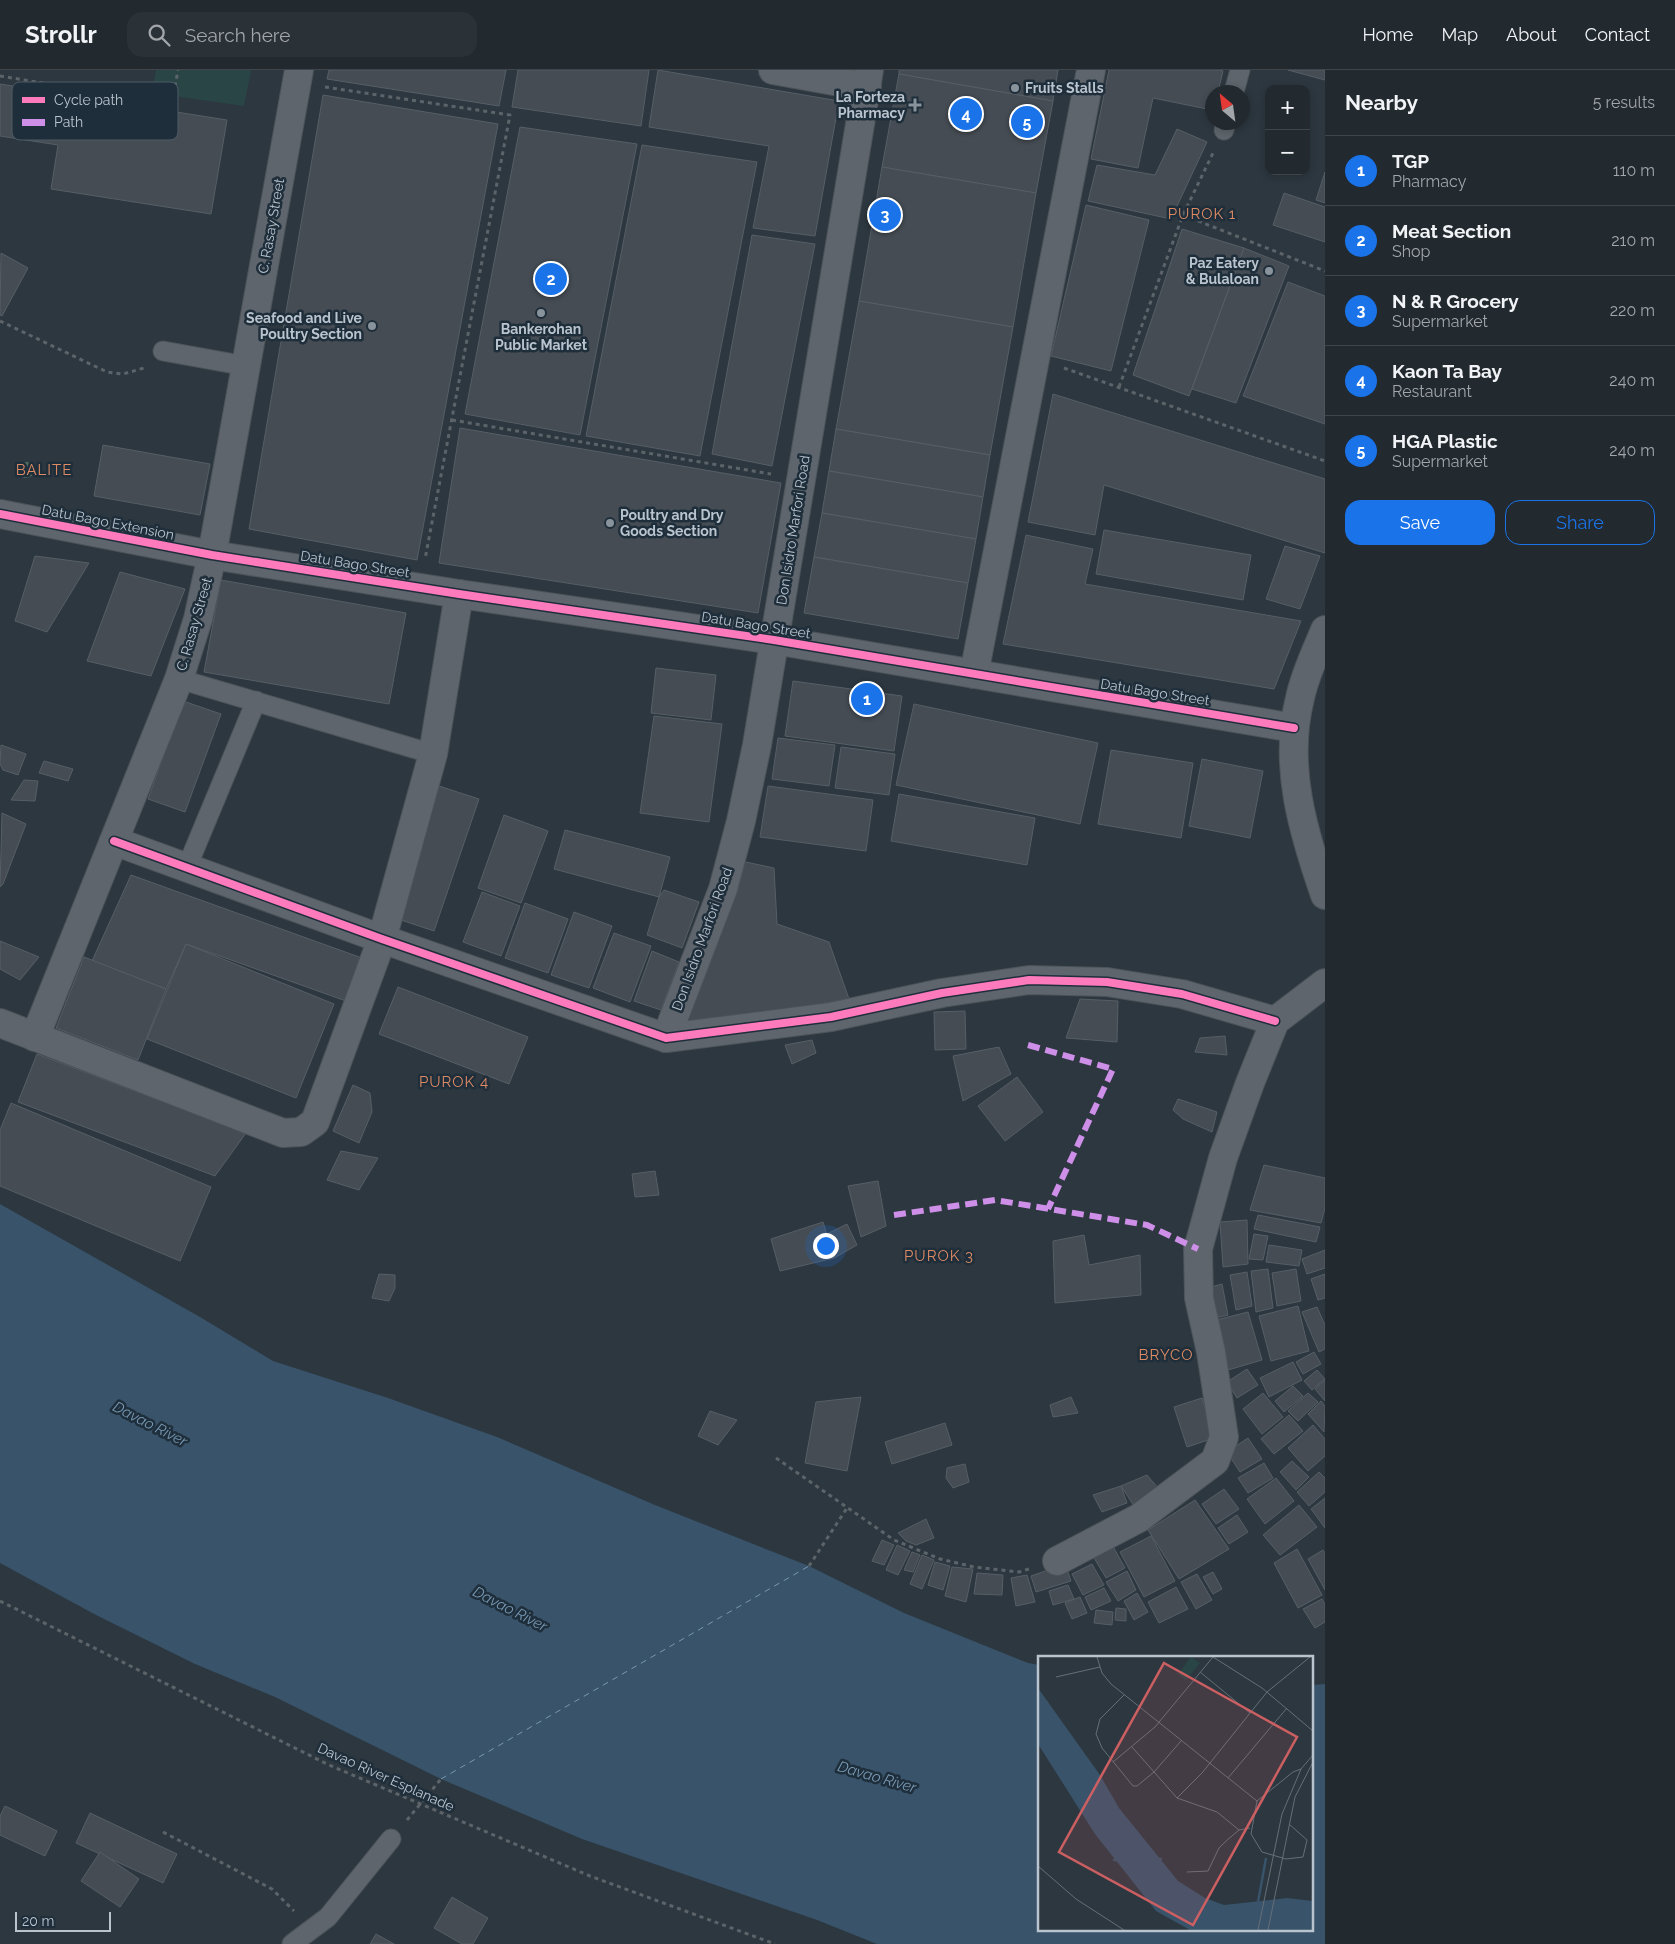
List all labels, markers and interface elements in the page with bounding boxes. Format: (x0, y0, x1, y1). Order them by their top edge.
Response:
search box (127, 12, 477, 57)
text: Strollr (25, 20, 97, 49)
icon: search (145, 21, 173, 49)
text: Search here (185, 24, 290, 46)
text: Home (1362, 24, 1413, 45)
text: Map (1441, 24, 1478, 45)
text: About (1506, 24, 1557, 45)
text: Contact (1585, 24, 1650, 45)
place label: Fruits Stalls (1025, 80, 1104, 96)
legend (12, 82, 178, 140)
marker: Fruits Stalls (1009, 82, 1021, 94)
north arrow (1205, 85, 1250, 130)
map controls (1265, 85, 1310, 175)
button: + (1265, 85, 1310, 130)
place label: La Forteza Pharmacy (835, 89, 905, 121)
text: Nearby (1345, 90, 1418, 115)
text: Cycle path (54, 92, 123, 108)
text: 5 results (1593, 93, 1655, 112)
pin: 4 (950, 95, 982, 133)
marker: La Forteza Pharmacy (909, 99, 921, 111)
pin: 5 (1011, 103, 1043, 141)
text: Path (54, 114, 83, 130)
button: − (1265, 130, 1310, 175)
text: TGP (1392, 150, 1429, 172)
text: 1 (1357, 161, 1365, 180)
text: 110 m (1613, 161, 1655, 180)
text: Pharmacy (1392, 172, 1466, 191)
street label: C. Rasay Street (255, 177, 287, 275)
pin: 3 (869, 196, 901, 234)
district label: PUROK 1 (1168, 205, 1236, 223)
text: Meat Section (1392, 220, 1511, 242)
text: 2 (1356, 231, 1366, 250)
text: 210 m (1611, 231, 1655, 250)
text: Shop (1392, 242, 1430, 261)
place label: Paz Eatery & Bulaloan (1186, 255, 1259, 287)
pin: 2 (535, 260, 567, 298)
marker: Paz Eatery & Bulaloan (1263, 265, 1275, 277)
text: N & R Grocery (1392, 290, 1519, 312)
text: 3 (1357, 301, 1365, 320)
text: 220 m (1610, 301, 1655, 320)
marker: Bankerohan Public Market (535, 307, 547, 319)
place label: Seafood and Live Poultry Section (246, 310, 363, 342)
text: Supermarket (1392, 312, 1488, 331)
marker: Seafood and Live Poultry Section (366, 320, 378, 332)
place label: Bankerohan Public Market (495, 321, 588, 353)
text: Kaon Ta Bay (1392, 360, 1502, 382)
text: 4 (1356, 371, 1366, 390)
text: 240 m (1609, 371, 1655, 390)
text: Restaurant (1392, 382, 1472, 401)
text: HGA Plastic (1392, 430, 1498, 452)
text: 5 (1357, 441, 1365, 460)
text: 240 m (1609, 441, 1655, 460)
text: Supermarket (1392, 452, 1488, 471)
street label: Don Isidro Marfori Road (773, 454, 813, 606)
district label: BALITE (16, 461, 72, 479)
button: Save (1345, 500, 1495, 545)
button: Share (1505, 500, 1655, 545)
street label: Datu Bago Extension (40, 501, 176, 543)
place label: Poultry and Dry Goods Section (620, 507, 724, 539)
marker: Poultry and Dry Goods Section (604, 517, 616, 529)
street label: Datu Bago Street (299, 547, 411, 581)
street label: C. Rasay Street (173, 575, 215, 672)
street label: Datu Bago Street (700, 608, 812, 642)
street label: Datu Bago Street (1099, 675, 1211, 709)
pin: 1 (851, 680, 883, 718)
street label: Don Isidro Marfori Road (669, 865, 735, 1013)
district label: PUROK 4 (419, 1073, 489, 1091)
your location (813, 1233, 839, 1259)
district label: PUROK 3 (904, 1247, 974, 1265)
district label: BRYCO (1139, 1346, 1193, 1364)
water label: Davao River (110, 1398, 191, 1451)
water label: Davao River (470, 1583, 551, 1636)
inset map (1038, 1656, 1312, 1932)
street label: Davao River Esplanade (315, 1740, 457, 1814)
water label: Davao River (836, 1757, 919, 1797)
scale bar (15, 1909, 111, 1932)
text: 20 m (22, 1913, 54, 1929)

